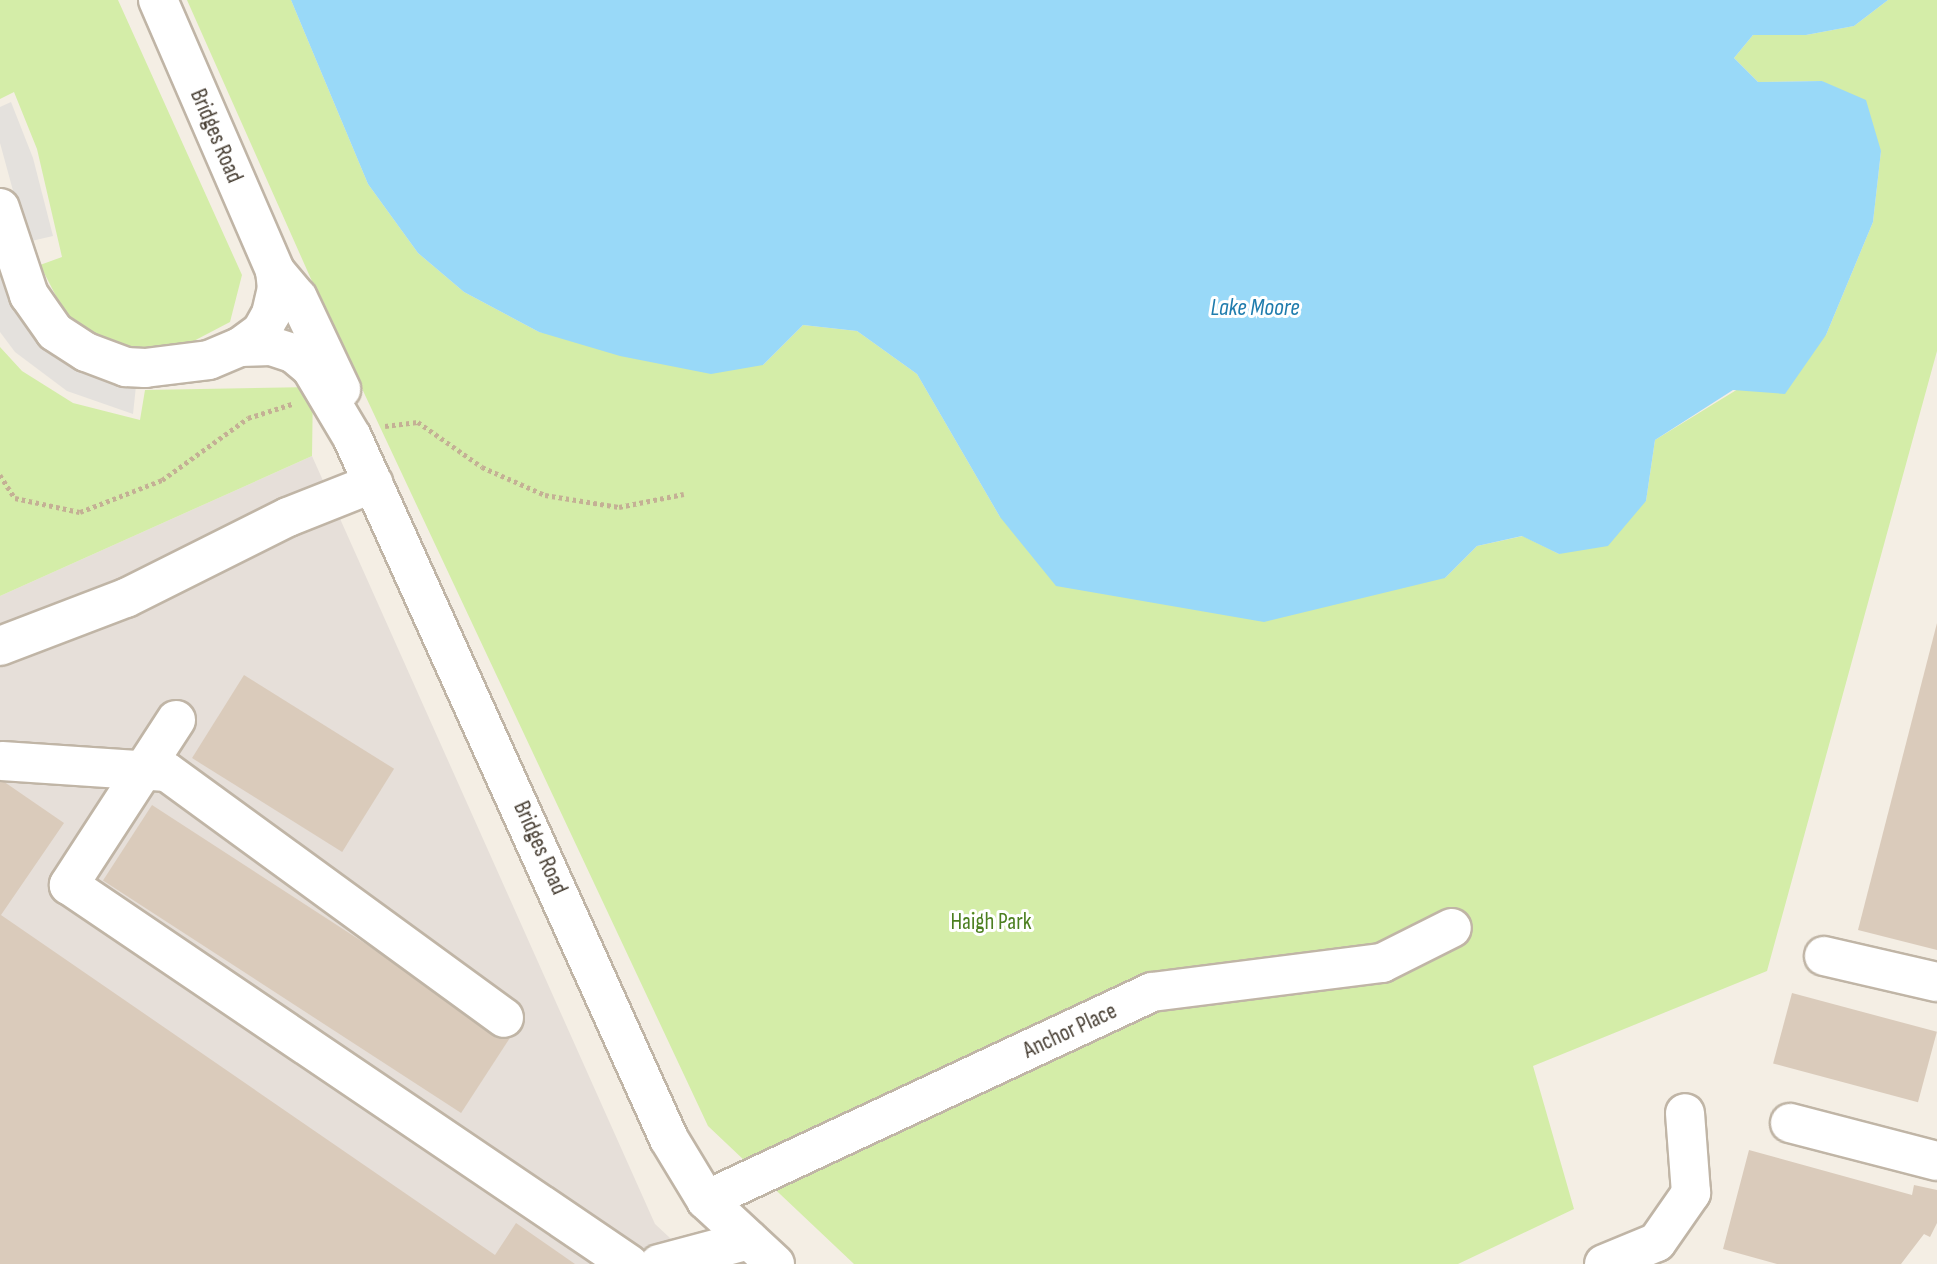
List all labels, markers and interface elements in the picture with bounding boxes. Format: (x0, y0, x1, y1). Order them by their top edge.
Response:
street label: Bridges Road (184, 85, 248, 187)
water label: Lake Moore (1210, 294, 1300, 322)
street label: Bridges Road (507, 797, 573, 899)
park label: Haigh Park (950, 908, 1032, 936)
street label: Anchor Place (1019, 997, 1121, 1065)

